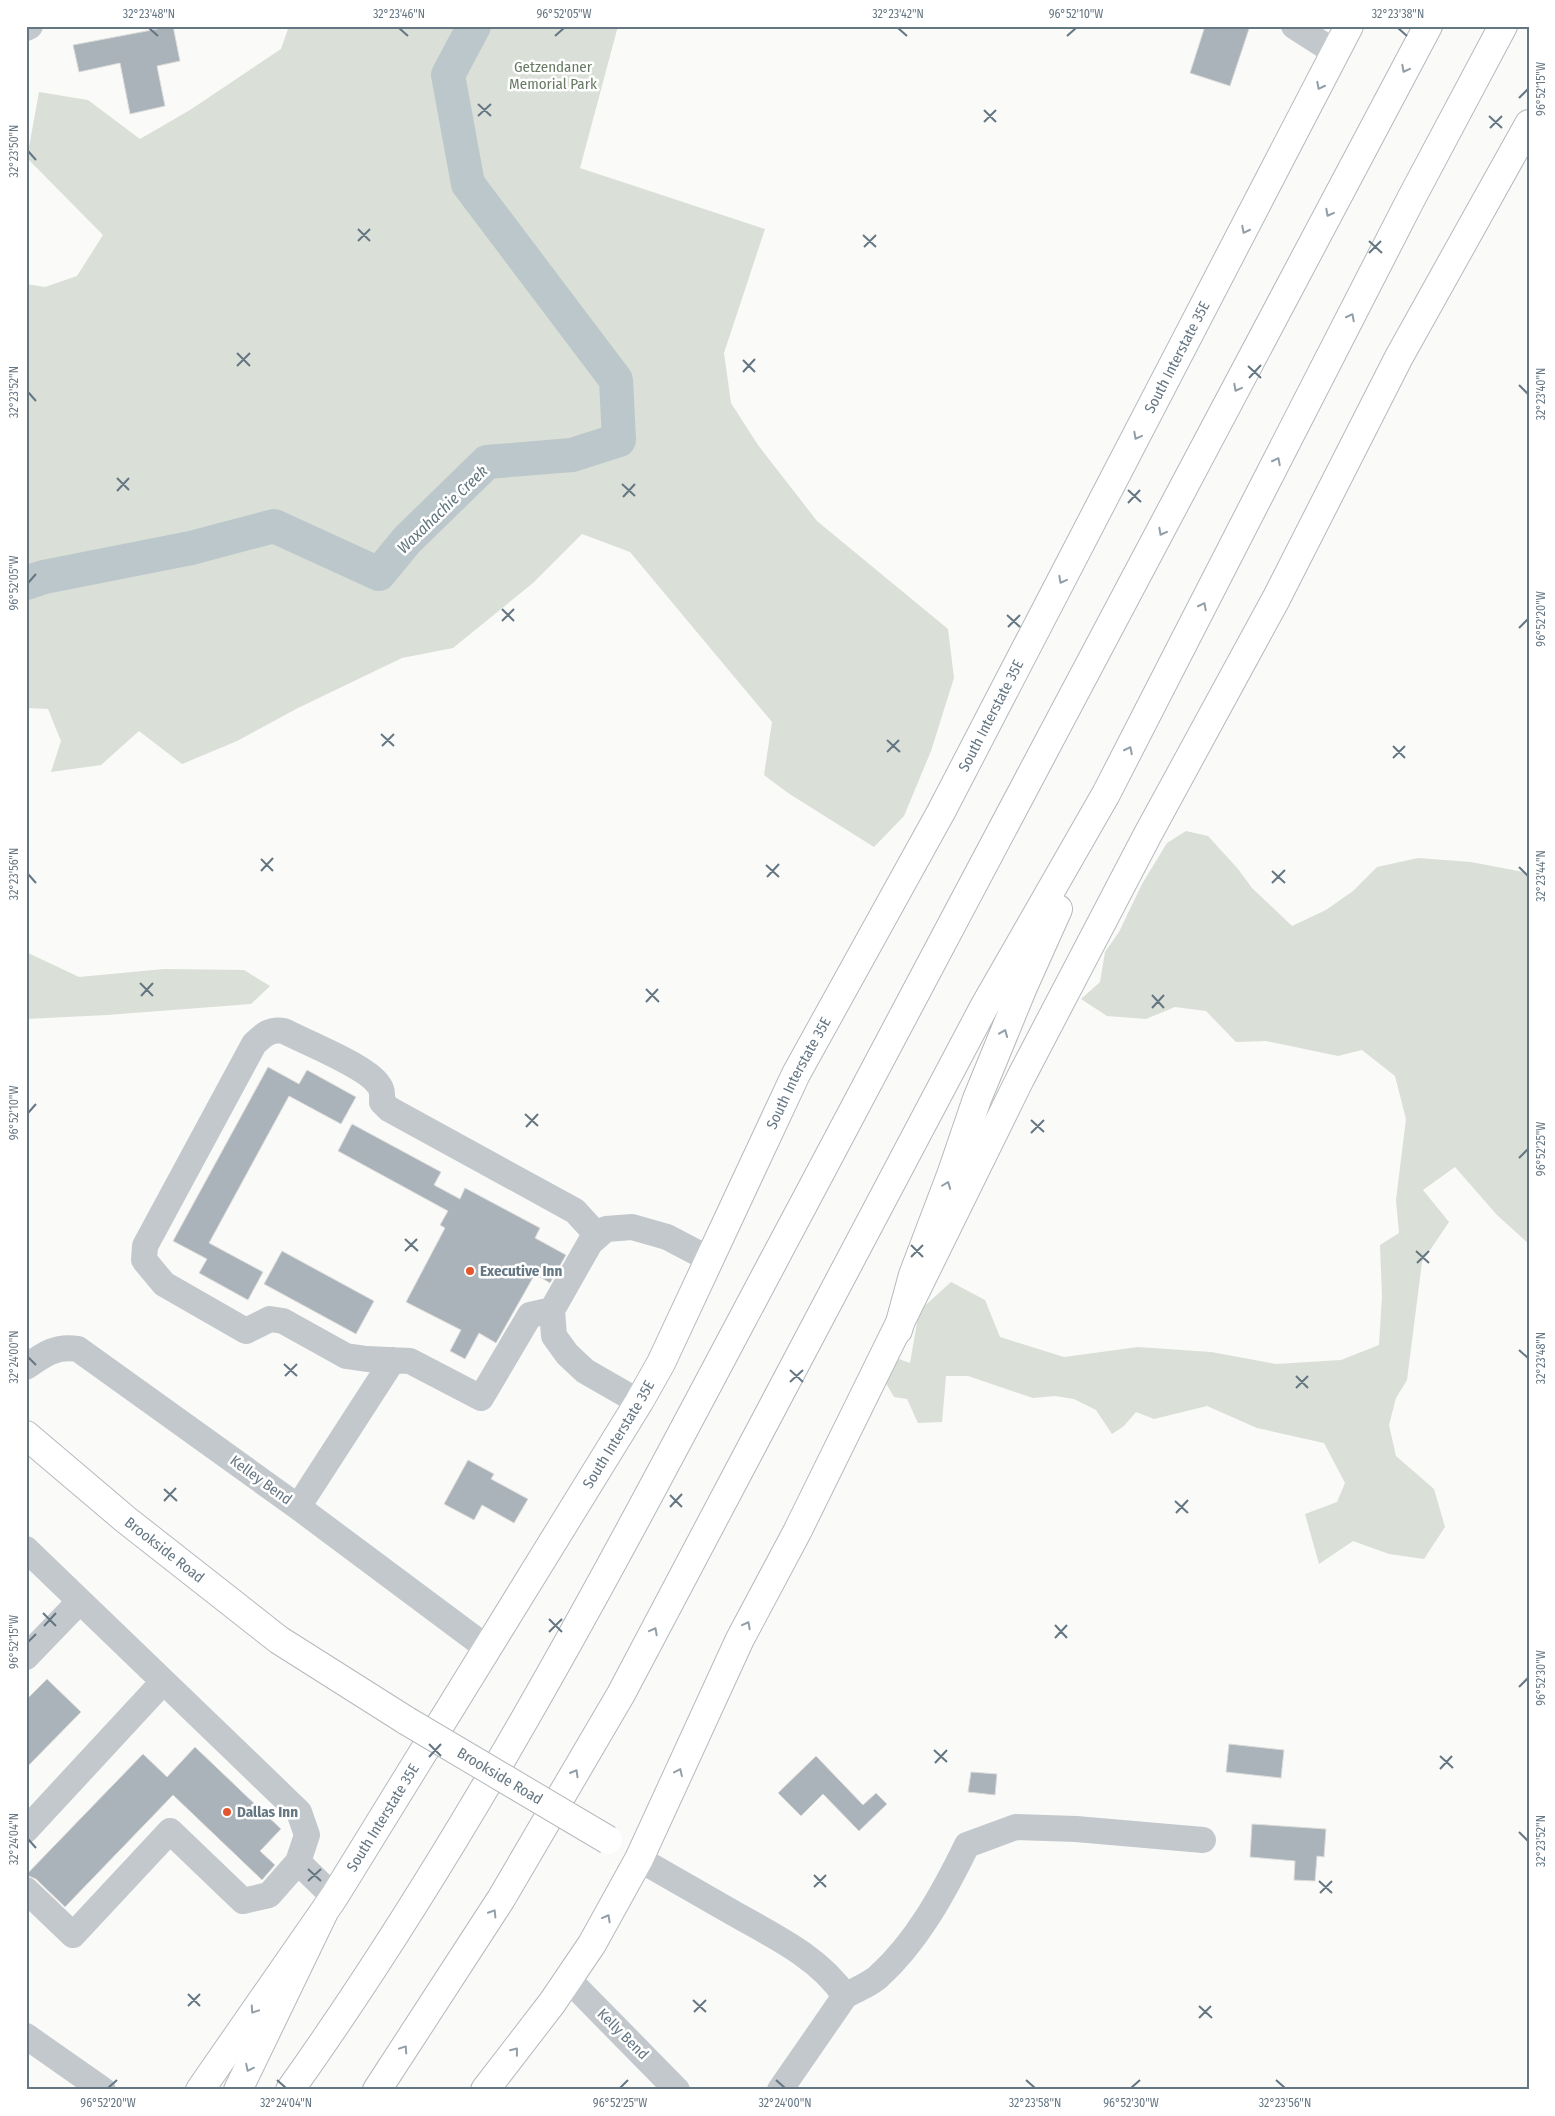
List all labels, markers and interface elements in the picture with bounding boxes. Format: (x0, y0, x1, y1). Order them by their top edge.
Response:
text: 32°23'48"N (123, 7, 175, 21)
text: 32°23'46"N (373, 7, 425, 21)
text: 96°52'05"W (536, 7, 592, 21)
text: 32°23'42"N (872, 7, 924, 21)
text: 96°52'10"W (1049, 7, 1103, 21)
text: 32°23'38"N (1372, 7, 1424, 21)
park label: Getzendaner Memorial Park (509, 58, 597, 93)
text: 96°52'15"W (1534, 62, 1548, 116)
one-way arrow (1401, 64, 1411, 73)
one-way arrow (1316, 80, 1326, 89)
text: 32°23'50"N (7, 125, 21, 177)
one-way arrow (1325, 208, 1335, 217)
one-way arrow (1241, 225, 1251, 234)
street label: South Interstate 35E (1141, 298, 1214, 416)
one-way arrow (1345, 313, 1355, 322)
text: 32°23'52"N (7, 366, 21, 418)
text: 32°23'40"N (1534, 368, 1548, 420)
one-way arrow (1233, 383, 1243, 392)
one-way arrow (1133, 431, 1143, 440)
one-way arrow (1271, 457, 1281, 466)
water label: Waxahachie Creek (393, 461, 492, 557)
one-way arrow (1158, 526, 1168, 535)
text: 96°52'05"W (7, 555, 21, 611)
one-way arrow (1058, 575, 1068, 584)
text: 96°52'20"W (1534, 591, 1548, 647)
one-way arrow (1197, 602, 1207, 611)
street label: South Interstate 35E (955, 657, 1027, 775)
one-way arrow (1123, 747, 1133, 756)
text: 32°23'56"N (7, 848, 21, 900)
text: 32°23'44"N (1534, 850, 1548, 902)
street label: South Interstate 35E (763, 1014, 835, 1132)
one-way arrow (998, 1029, 1008, 1038)
text: 96°52'10"W (7, 1086, 21, 1140)
text: 96°52'25"W (1534, 1122, 1548, 1176)
one-way arrow (941, 1181, 951, 1190)
place label: Executive Inn (480, 1262, 562, 1280)
marker: Executive Inn (464, 1265, 476, 1277)
text: 32°24'00"N (7, 1330, 21, 1384)
text: 32°23'48"N (1534, 1332, 1548, 1384)
street label: South Interstate 35E (579, 1377, 658, 1492)
street label: Kelley Bend (227, 1452, 295, 1508)
street label: Brookside Road (121, 1513, 208, 1587)
text: 96°52'15"W (7, 1615, 21, 1669)
one-way arrow (741, 1621, 751, 1630)
one-way arrow (648, 1627, 658, 1636)
text: 96°52'30"W (1534, 1650, 1548, 1706)
street label: Brookside Road (454, 1744, 546, 1808)
street label: South Interstate 35E (343, 1761, 423, 1875)
one-way arrow (672, 1768, 683, 1777)
one-way arrow (569, 1769, 579, 1778)
place label: Dallas Inn (237, 1803, 298, 1821)
marker: Dallas Inn (221, 1806, 233, 1818)
text: 32°24'04"N (7, 1813, 21, 1865)
text: 32°23'52"N (1534, 1815, 1548, 1867)
one-way arrow (486, 1909, 496, 1918)
one-way arrow (601, 1914, 611, 1923)
one-way arrow (251, 2005, 260, 2014)
street label: Kelly Bend (594, 2005, 652, 2063)
one-way arrow (398, 2046, 407, 2055)
one-way arrow (509, 2048, 517, 2057)
one-way arrow (245, 2063, 255, 2072)
text: 96°52'20"W (80, 2096, 136, 2110)
text: 32°24'04"N (260, 2096, 312, 2110)
text: 96°52'25"W (593, 2096, 647, 2110)
text: 32°24'00"N (758, 2096, 812, 2110)
text: 32°23'58"N (1009, 2096, 1061, 2110)
text: 96°52'30"W (1103, 2096, 1159, 2110)
text: 32°23'56"N (1259, 2096, 1311, 2110)

